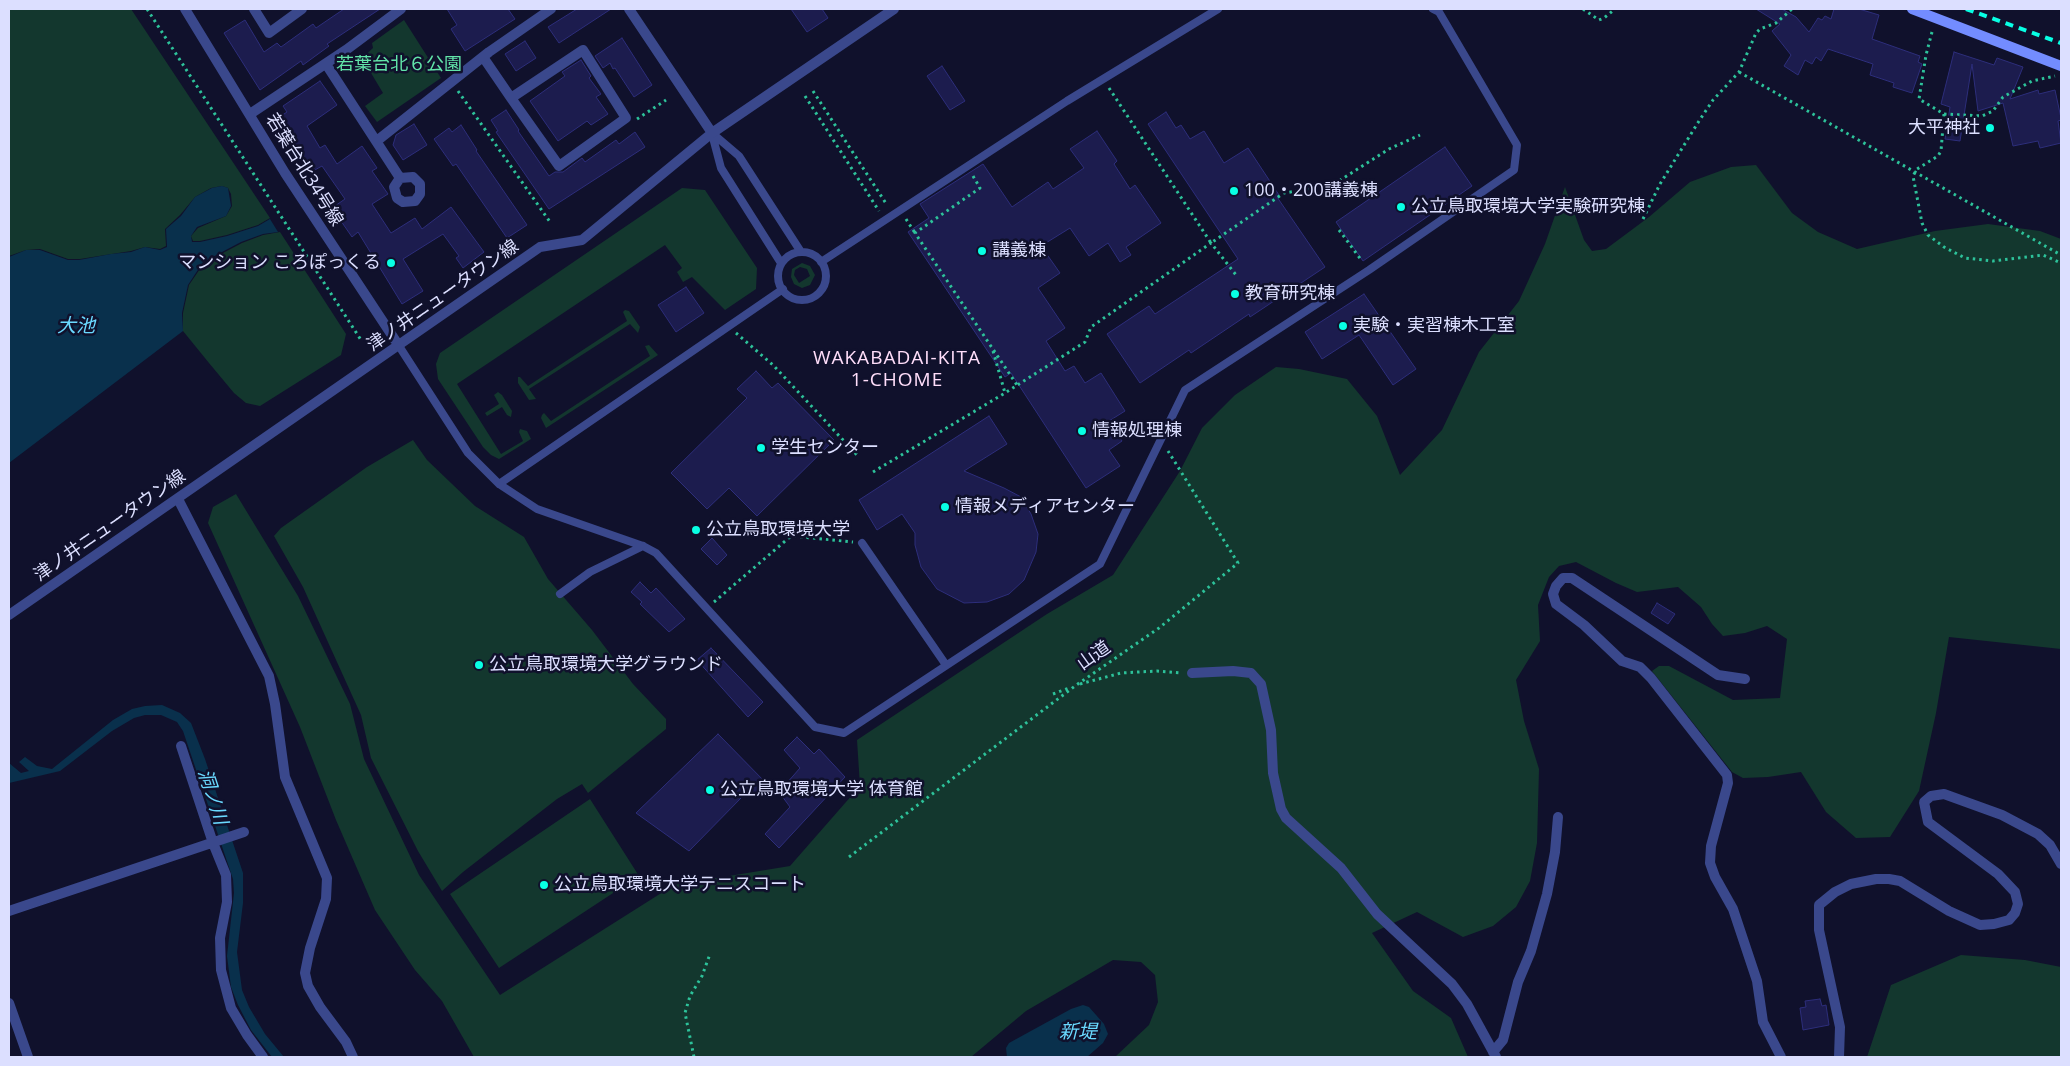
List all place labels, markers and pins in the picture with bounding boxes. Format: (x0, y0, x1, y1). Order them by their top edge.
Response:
place label: 大平神社 (1908, 117, 1980, 139)
marker: 大平神社 (1984, 122, 1996, 134)
place label: 100・200講義棟 (1244, 180, 1378, 202)
marker: 100・200講義棟 (1228, 185, 1240, 197)
place label: 公立鳥取環境大学実験研究棟 (1411, 196, 1645, 218)
marker: 公立鳥取環境大学実験研究棟 (1395, 201, 1407, 213)
place label: 講義棟 (992, 240, 1046, 262)
marker: 講義棟 (976, 245, 988, 257)
place label: マンション ころぽっくる (178, 252, 381, 274)
marker: マンション ころぽっくる (385, 257, 397, 269)
place label: 教育研究棟 (1245, 283, 1335, 305)
marker: 教育研究棟 (1229, 288, 1241, 300)
place label: 実験・実習棟木工室 (1353, 315, 1515, 337)
marker: 実験・実習棟木工室 (1337, 320, 1349, 332)
place label: 情報処理棟 (1092, 420, 1182, 442)
marker: 情報処理棟 (1076, 425, 1088, 437)
place label: 学生センター (771, 437, 879, 459)
marker: 学生センター (755, 442, 767, 454)
place label: 情報メディアセンター (955, 496, 1135, 518)
marker: 情報メディアセンター (939, 501, 951, 513)
place label: 公立鳥取環境大学 (706, 519, 850, 541)
marker: 公立鳥取環境大学 (690, 524, 702, 536)
place label: 公立鳥取環境大学グラウンド (489, 654, 723, 676)
marker: 公立鳥取環境大学グラウンド (473, 659, 485, 671)
place label: 公立鳥取環境大学 体育館 (720, 779, 923, 801)
marker: 公立鳥取環境大学 体育館 (704, 784, 716, 796)
place label: 公立鳥取環境大学テニスコート (554, 874, 806, 896)
marker: 公立鳥取環境大学テニスコート (538, 879, 550, 891)

